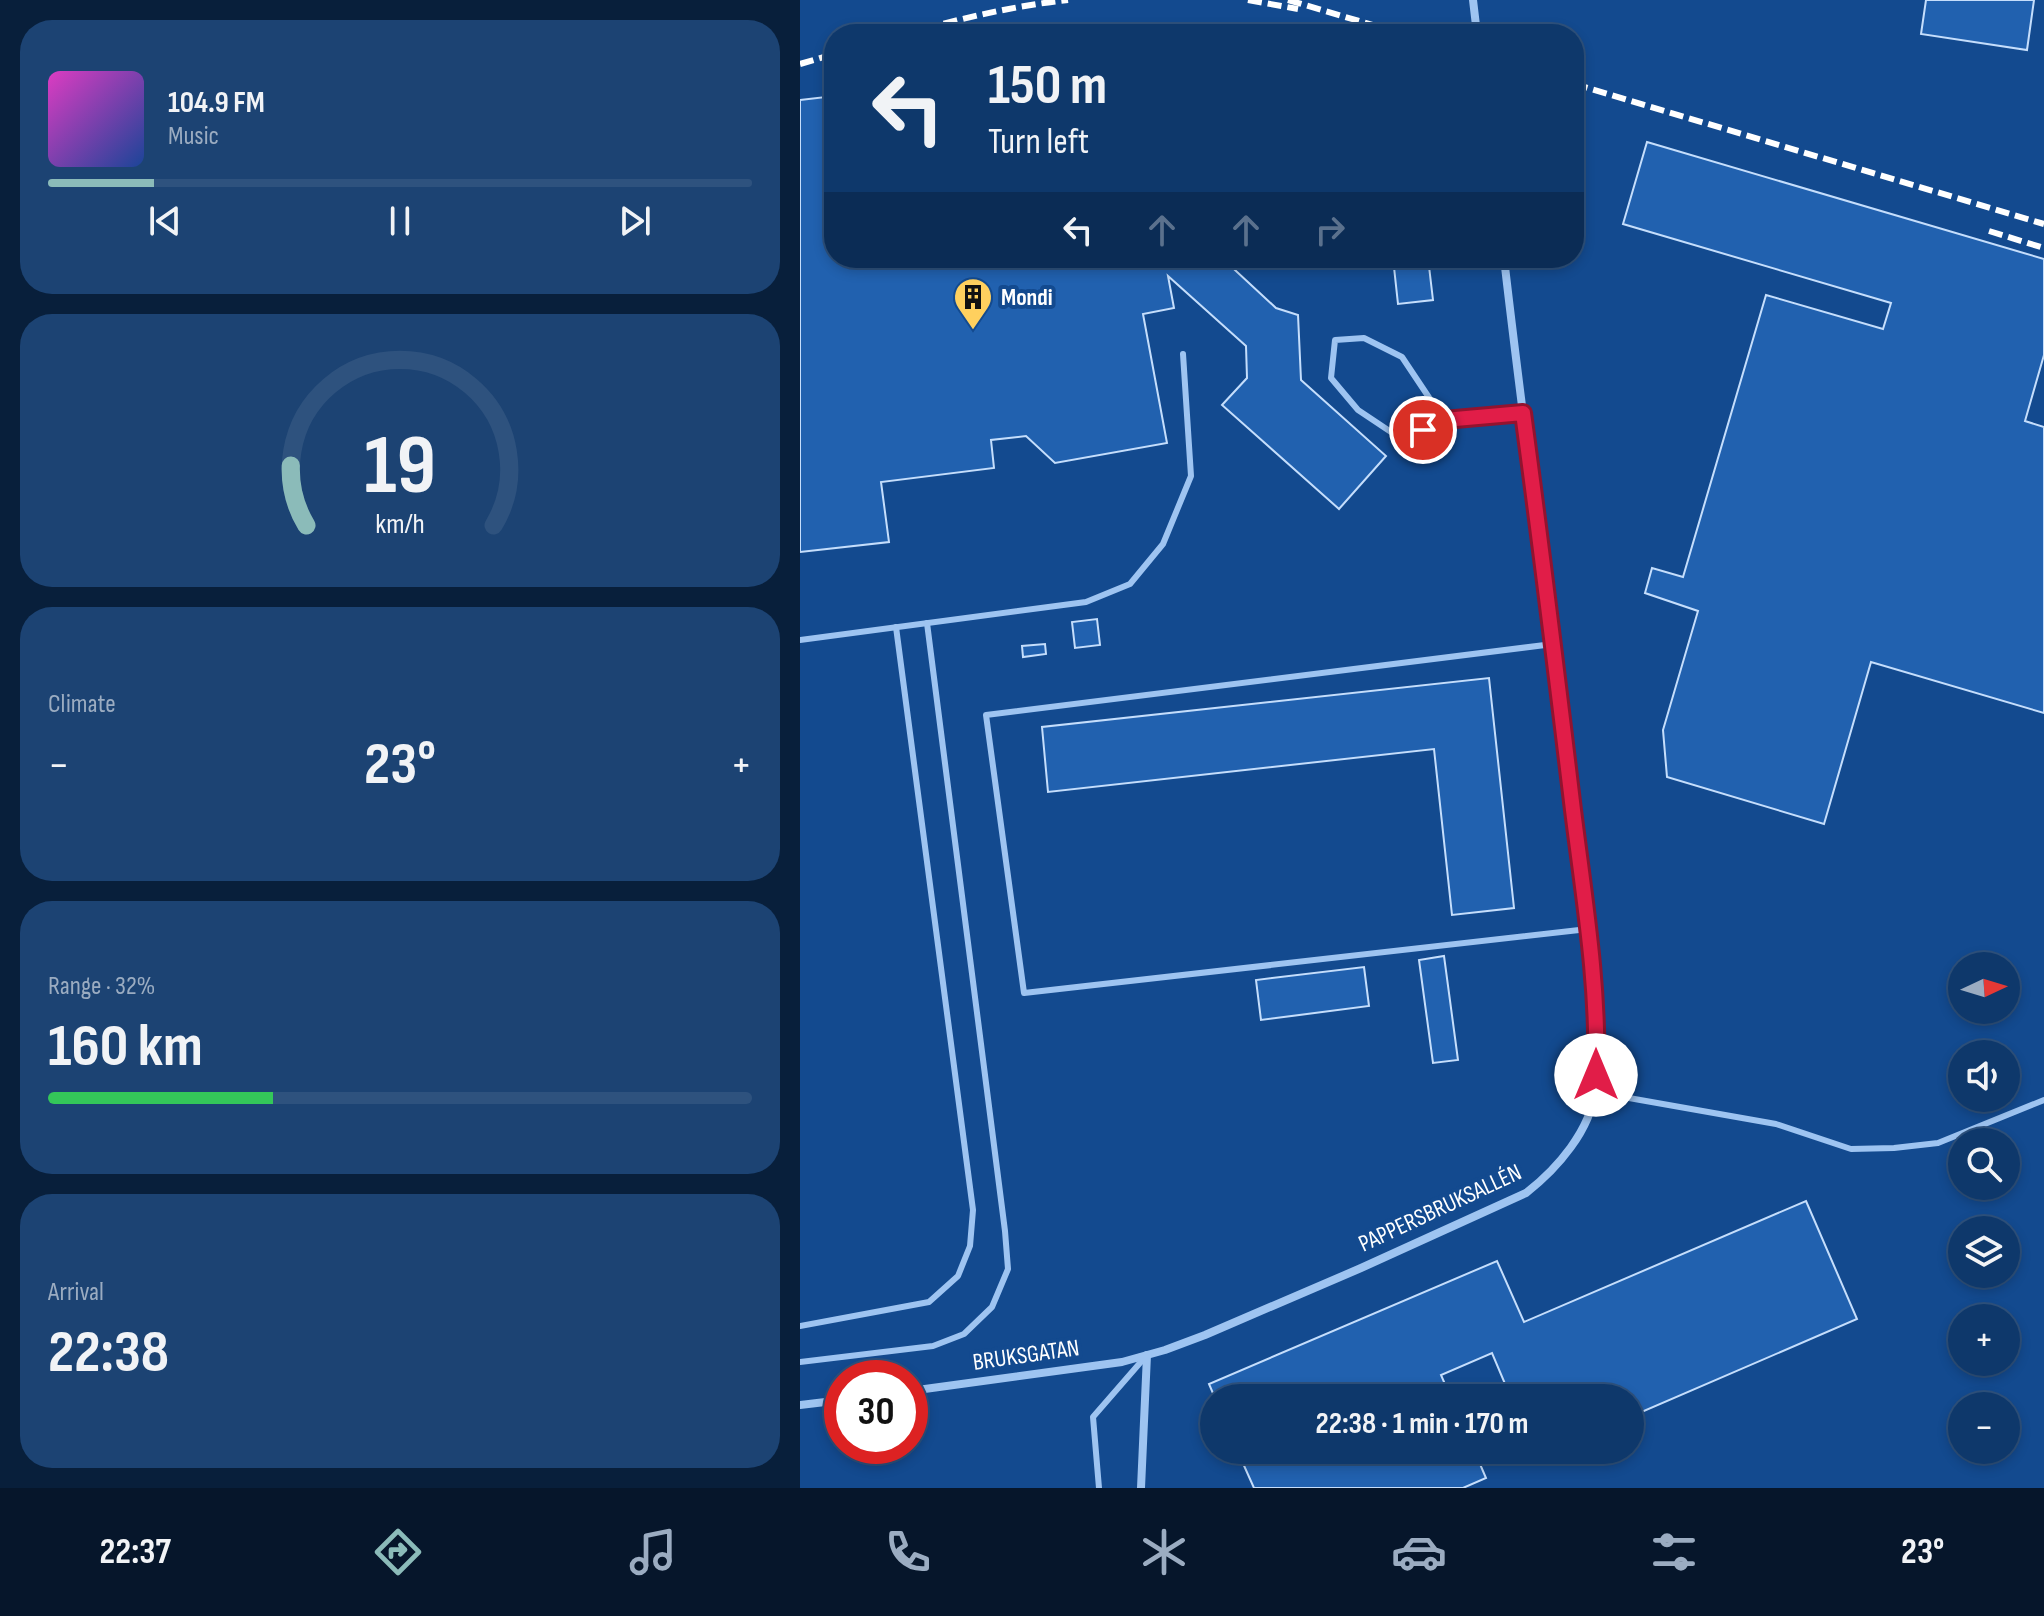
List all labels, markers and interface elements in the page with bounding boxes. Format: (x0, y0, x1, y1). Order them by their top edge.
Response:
text: 150 m (988, 53, 1107, 120)
icon: left (856, 56, 960, 160)
text: 104.9 FM (168, 85, 265, 121)
text: Music (168, 121, 219, 152)
text: Turn left (988, 121, 1089, 164)
icon: previous (143, 199, 187, 243)
icon: pause (378, 199, 422, 243)
icon: next (613, 199, 657, 243)
icon: left (1056, 208, 1100, 252)
icon: ahead (1140, 208, 1184, 252)
icon: ahead (1224, 208, 1268, 252)
icon: right (1308, 208, 1352, 252)
building icon: Mondi (952, 276, 994, 331)
place label: Mondi (1001, 283, 1053, 312)
pin (1389, 396, 1457, 464)
icon: arrive (1401, 408, 1445, 452)
text: 19 (364, 417, 436, 517)
text: km/h (375, 508, 425, 543)
text: Climate (48, 689, 116, 720)
text: 23° (364, 729, 436, 801)
text: − (48, 739, 70, 792)
text: + (730, 739, 752, 792)
north arrow (1948, 952, 2020, 1024)
map controls (1948, 952, 2020, 1464)
text: Range · 32% (48, 971, 155, 1002)
text: 160 km (48, 1011, 203, 1083)
position arrow (1554, 1033, 1638, 1117)
button: sound (1948, 1040, 2020, 1112)
button: search (1948, 1128, 2020, 1200)
street label: PAPPERSBRUKSALLÉN (1354, 1158, 1526, 1258)
button: layers (1948, 1216, 2020, 1288)
text: Arrival (48, 1277, 104, 1308)
button: + (1948, 1304, 2020, 1376)
text: 22:38 (48, 1317, 169, 1389)
street label: BRUKSGATAN (971, 1333, 1081, 1377)
speed limit sign: 30 (824, 1360, 928, 1464)
button: − (1948, 1392, 2020, 1464)
text: 22:38 · 1 min · 170 m (1316, 1406, 1528, 1442)
icon: directions (370, 1524, 426, 1580)
icon: music (625, 1524, 681, 1580)
icon: phone (880, 1524, 936, 1580)
icon: climate (1136, 1524, 1192, 1580)
icon: car (1391, 1524, 1447, 1580)
icon: filters (1646, 1524, 1702, 1580)
text: 22:37 (100, 1531, 171, 1574)
text: 23° (1901, 1531, 1944, 1574)

